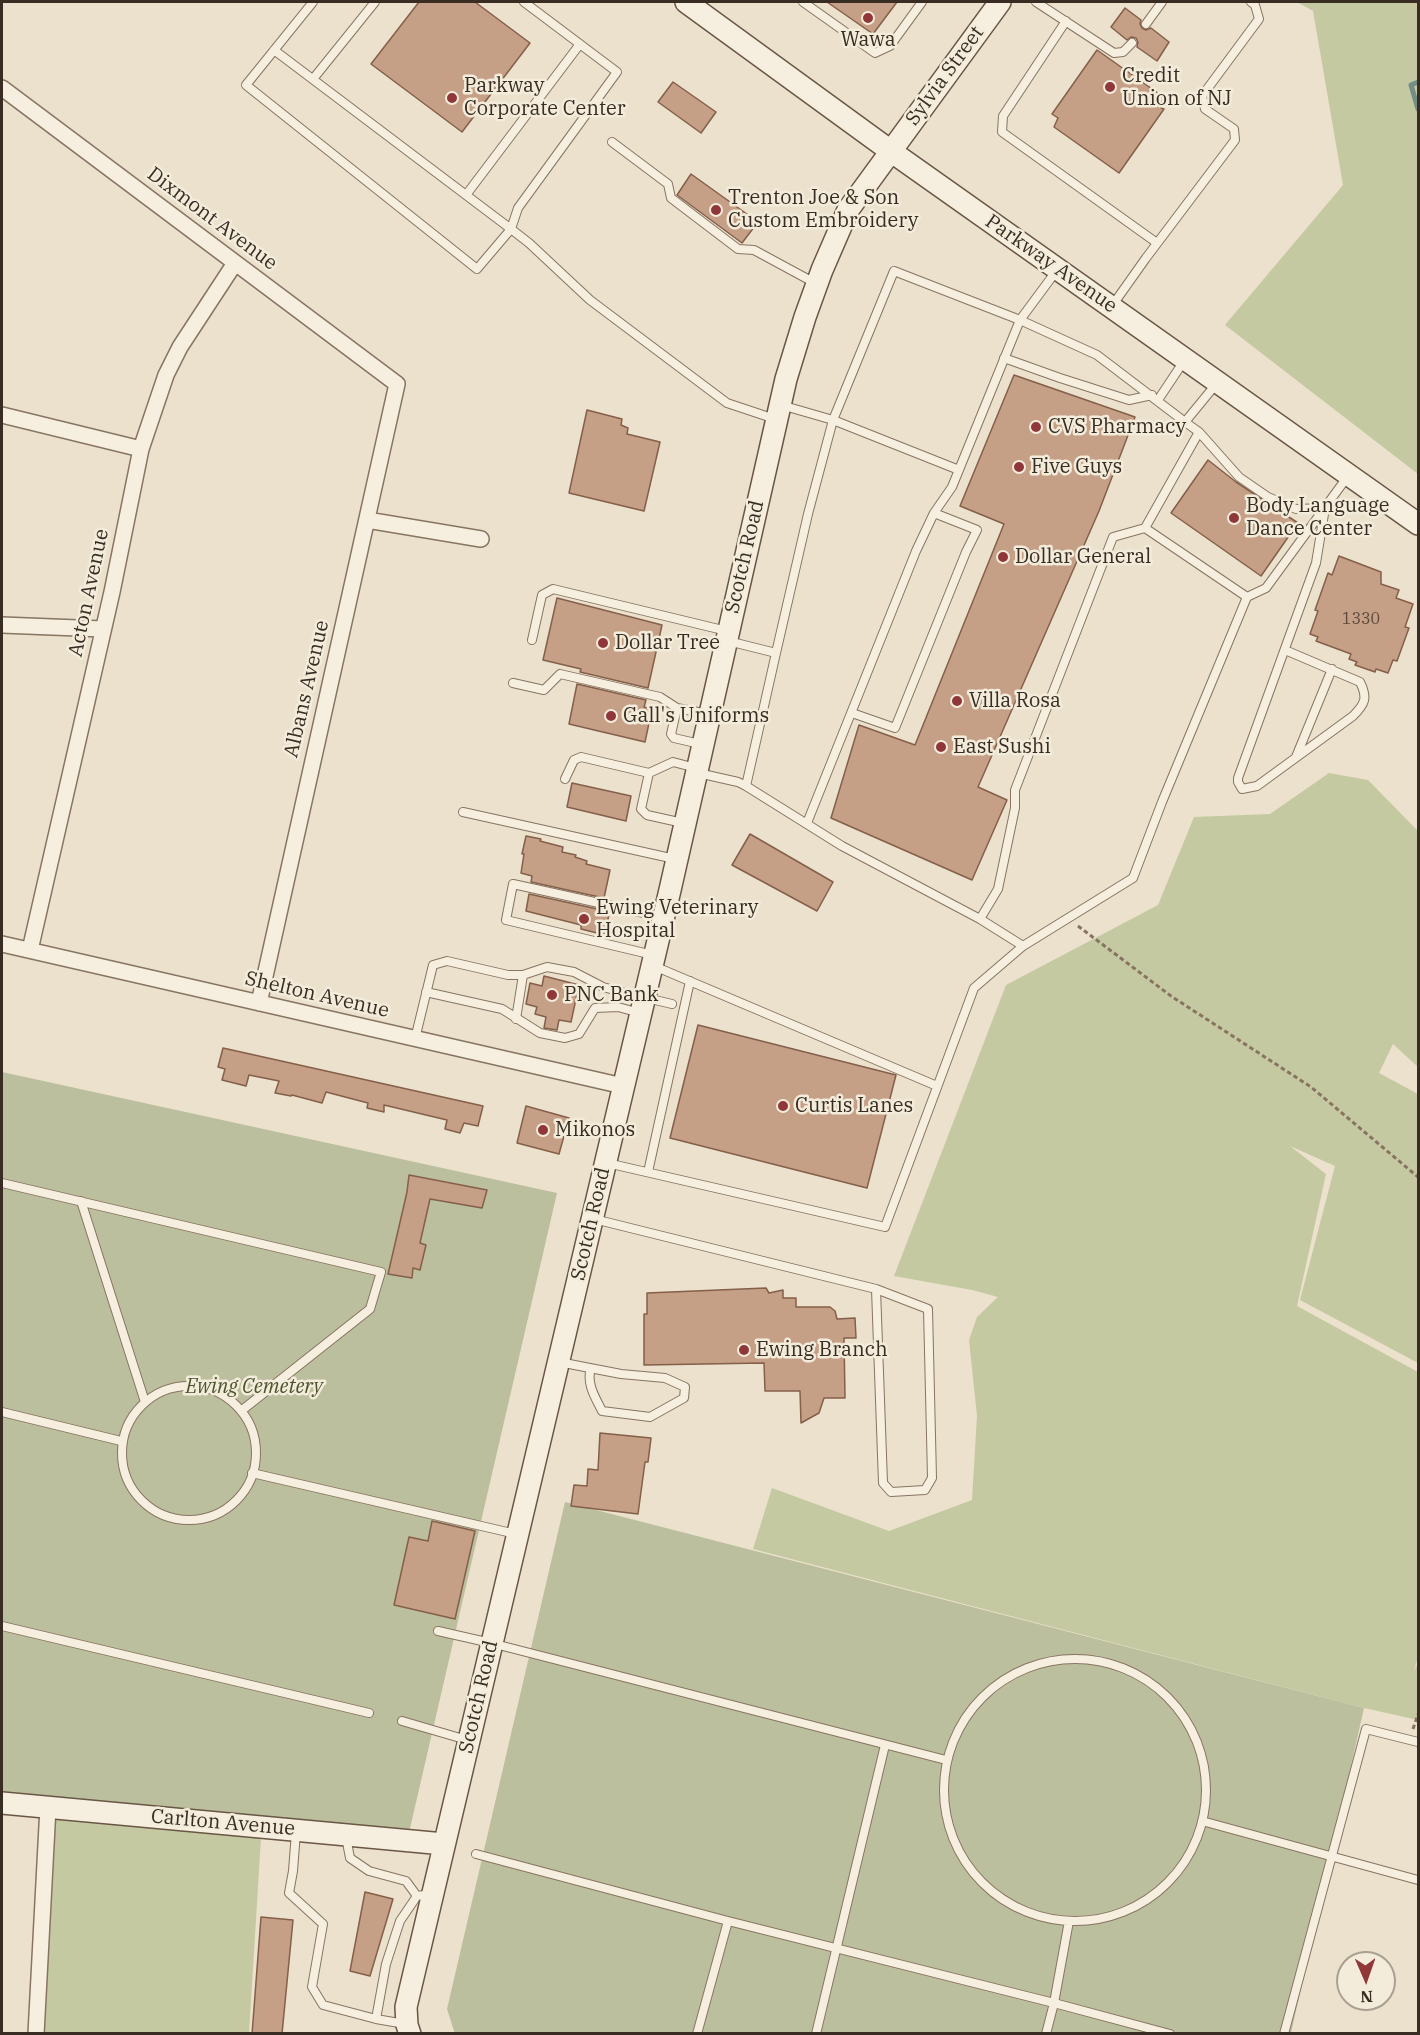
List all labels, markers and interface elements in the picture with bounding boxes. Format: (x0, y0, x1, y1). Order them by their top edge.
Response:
marker: Wawa (861, 11, 875, 25)
street label: Sylvia Street (901, 22, 989, 130)
place label: Wawa (840, 28, 896, 52)
place label: Credit Union of NJ (1122, 64, 1232, 111)
place label: Parkway Corporate Center (464, 74, 626, 121)
marker: Credit Union of NJ (1103, 80, 1117, 94)
marker: Parkway Corporate Center (445, 91, 459, 105)
street label: Dixmont Avenue (142, 162, 282, 276)
place label: Trenton Joe & Son Custom Embroidery (728, 186, 918, 233)
marker: Trenton Joe & Son Custom Embroidery (709, 203, 723, 217)
street label: Parkway Avenue (980, 210, 1122, 318)
place label: CVS Pharmacy (1048, 415, 1186, 439)
marker: CVS Pharmacy (1029, 420, 1043, 434)
place label: Five Guys (1031, 455, 1122, 479)
marker: Five Guys (1012, 460, 1026, 474)
place label: Body Language Dance Center (1246, 494, 1389, 541)
street label: Scotch Road (720, 498, 770, 616)
marker: Body Language Dance Center (1227, 511, 1241, 525)
street label: Acton Avenue (64, 527, 114, 659)
place label: Dollar General (1015, 545, 1151, 569)
marker: Dollar General (996, 550, 1010, 564)
house number: 1330 (1342, 609, 1380, 629)
street label: Albans Avenue (280, 618, 334, 760)
place label: Dollar Tree (615, 631, 720, 655)
marker: Dollar Tree (596, 636, 610, 650)
place label: Villa Rosa (969, 689, 1061, 713)
marker: Villa Rosa (950, 694, 964, 708)
place label: Gall's Uniforms (623, 704, 769, 728)
marker: Gall's Uniforms (604, 709, 618, 723)
place label: East Sushi (953, 735, 1051, 759)
marker: East Sushi (934, 740, 948, 754)
place label: Ewing Veterinary Hospital (596, 896, 759, 943)
marker: Ewing Veterinary Hospital (577, 912, 591, 926)
street label: Shelton Avenue (243, 967, 391, 1023)
place label: PNC Bank (564, 983, 658, 1007)
marker: PNC Bank (545, 988, 559, 1002)
place label: Curtis Lanes (795, 1094, 913, 1118)
marker: Curtis Lanes (776, 1099, 790, 1113)
place label: Mikonos (555, 1118, 635, 1142)
marker: Mikonos (536, 1123, 550, 1137)
street label: Scotch Road (566, 1165, 616, 1283)
place label: Ewing Branch (756, 1338, 888, 1362)
marker: Ewing Branch (737, 1343, 751, 1357)
park label: Ewing Cemetery (186, 1375, 322, 1399)
street label: Scotch Road (454, 1638, 504, 1756)
street label: Carlton Avenue (150, 1805, 296, 1841)
north arrow (1336, 1951, 1396, 2011)
text: N (1360, 1987, 1373, 2007)

